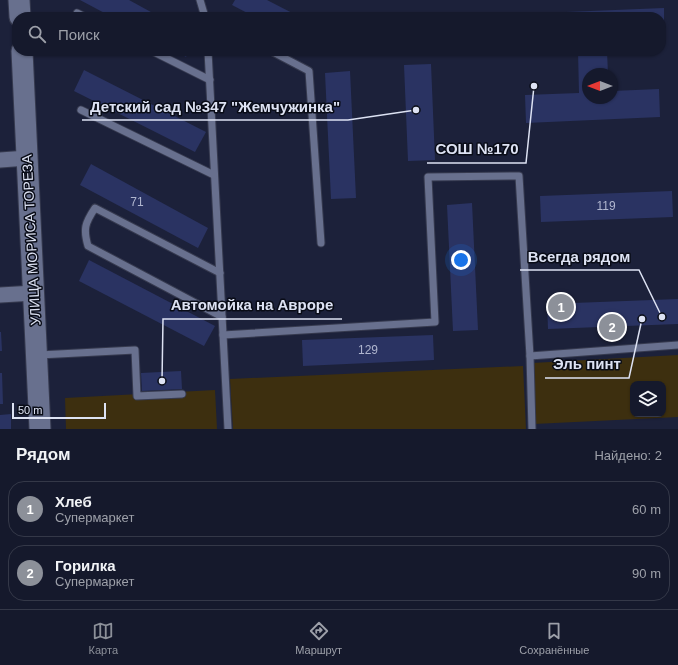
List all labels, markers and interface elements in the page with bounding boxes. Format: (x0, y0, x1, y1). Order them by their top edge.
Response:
search box (12, 12, 666, 56)
icon: search (26, 23, 48, 45)
text: Поиск (58, 26, 100, 43)
north arrow (582, 68, 618, 104)
callout: Детский сад №347 "Жемчужинка" (82, 93, 348, 120)
text: Детский сад №347 "Жемчужинка" (90, 98, 340, 115)
callout: СОШ №170 (427, 136, 526, 163)
text: СОШ №170 (435, 140, 519, 157)
street label: УЛИЦА МОРИСА ТОРЕЗА (18, 153, 43, 326)
house number: 71 (130, 195, 144, 209)
house number: 119 (596, 199, 616, 213)
callout: Всегда рядом (520, 243, 639, 270)
text: Всегда рядом (528, 248, 630, 265)
your location (451, 250, 471, 270)
callout: Автомойка на Авроре (163, 292, 342, 319)
pin: 1 (548, 292, 574, 322)
text: Автомойка на Авроре (171, 296, 333, 313)
pin: 2 (599, 312, 625, 342)
house number: 129 (358, 343, 378, 357)
callout: Эль пинт (545, 351, 629, 378)
text: Эль пинт (553, 355, 621, 372)
map controls (630, 381, 666, 417)
button: layers (630, 381, 666, 417)
scale bar (12, 401, 106, 420)
text: 50 m (18, 404, 42, 416)
text: Рядом (16, 445, 71, 464)
text: Найдено: 2 (594, 448, 662, 463)
text: Хлеб (55, 493, 92, 510)
text: 1 (26, 502, 34, 517)
text: 60 m (632, 502, 661, 517)
text: Супермаркет (55, 510, 134, 525)
text: Горилка (55, 557, 116, 574)
text: 2 (26, 566, 34, 581)
text: 90 m (632, 566, 661, 581)
text: Супермаркет (55, 574, 134, 589)
tab: Карта (89, 620, 118, 656)
tab: Маршрут (295, 620, 342, 656)
tab: Сохранённые (519, 620, 589, 656)

